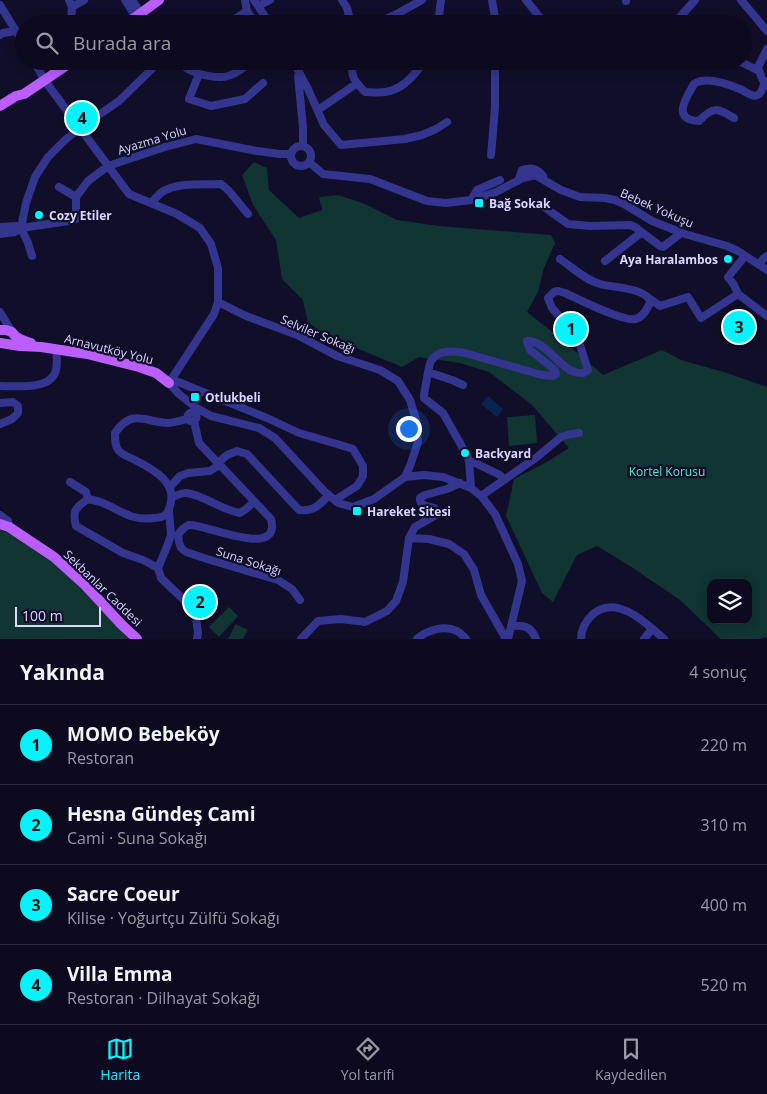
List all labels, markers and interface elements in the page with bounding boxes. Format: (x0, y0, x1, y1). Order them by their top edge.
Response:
search box (15, 15, 752, 70)
icon: search (33, 29, 61, 57)
text: Burada ara (73, 30, 171, 56)
pin: 4 (66, 99, 98, 137)
street label: Ayazma Yolu (116, 121, 188, 159)
street label: Bebek Yokuşu (618, 184, 696, 232)
place label: Bağ Sokak (489, 195, 551, 212)
marker: Bağ Sokak (473, 197, 485, 209)
place label: Cozy Etiler (49, 207, 112, 224)
marker: Cozy Etiler (33, 209, 45, 221)
place label: Aya Haralambos (620, 251, 718, 268)
marker: Aya Haralambos (722, 253, 734, 265)
pin: 3 (723, 308, 755, 346)
pin: 1 (555, 310, 587, 348)
street label: Selviler Sokağı (278, 311, 358, 357)
street label: Arnavutköy Yolu (63, 330, 155, 368)
place label: Otlukbeli (205, 389, 261, 406)
marker: Otlukbeli (189, 391, 201, 403)
your location (396, 416, 422, 442)
place label: Backyard (475, 445, 531, 462)
marker: Backyard (459, 447, 471, 459)
park label: Kortel Korusu (629, 463, 705, 480)
place label: Hareket Sitesi (367, 503, 451, 520)
marker: Hareket Sitesi (351, 505, 363, 517)
street label: Suna Sokağı (214, 543, 284, 579)
street label: Sekbanlar Caddesi (60, 546, 146, 630)
map controls (707, 579, 752, 624)
button: layers (707, 579, 752, 624)
pin: 2 (184, 583, 216, 621)
scale bar (15, 604, 101, 627)
text: 100 m (22, 606, 63, 625)
text: Yakında (20, 658, 105, 686)
text: 4 sonuç (689, 661, 747, 683)
text: MOMO Bebeköy (67, 721, 220, 747)
text: 1 (31, 734, 41, 756)
text: 220 m (701, 734, 747, 756)
text: Restoran (67, 747, 134, 769)
text: Hesna Gündeş Cami (67, 801, 256, 827)
text: 2 (31, 814, 41, 836)
text: 310 m (701, 814, 747, 836)
text: Cami · Suna Sokağı (67, 827, 207, 849)
text: Sacre Coeur (67, 881, 180, 907)
text: 3 (31, 894, 41, 916)
text: 400 m (701, 894, 747, 916)
text: Kilise · Yoğurtçu Zülfü Sokağı (67, 907, 280, 929)
text: Villa Emma (67, 961, 173, 987)
text: 4 (31, 974, 41, 996)
text: 520 m (701, 974, 747, 996)
text: Restoran · Dilhayat Sokağı (67, 987, 260, 1009)
tab: Harita (100, 1035, 140, 1084)
tab: Yol tarifi (341, 1035, 394, 1084)
tab: Kaydedilen (595, 1035, 667, 1084)

